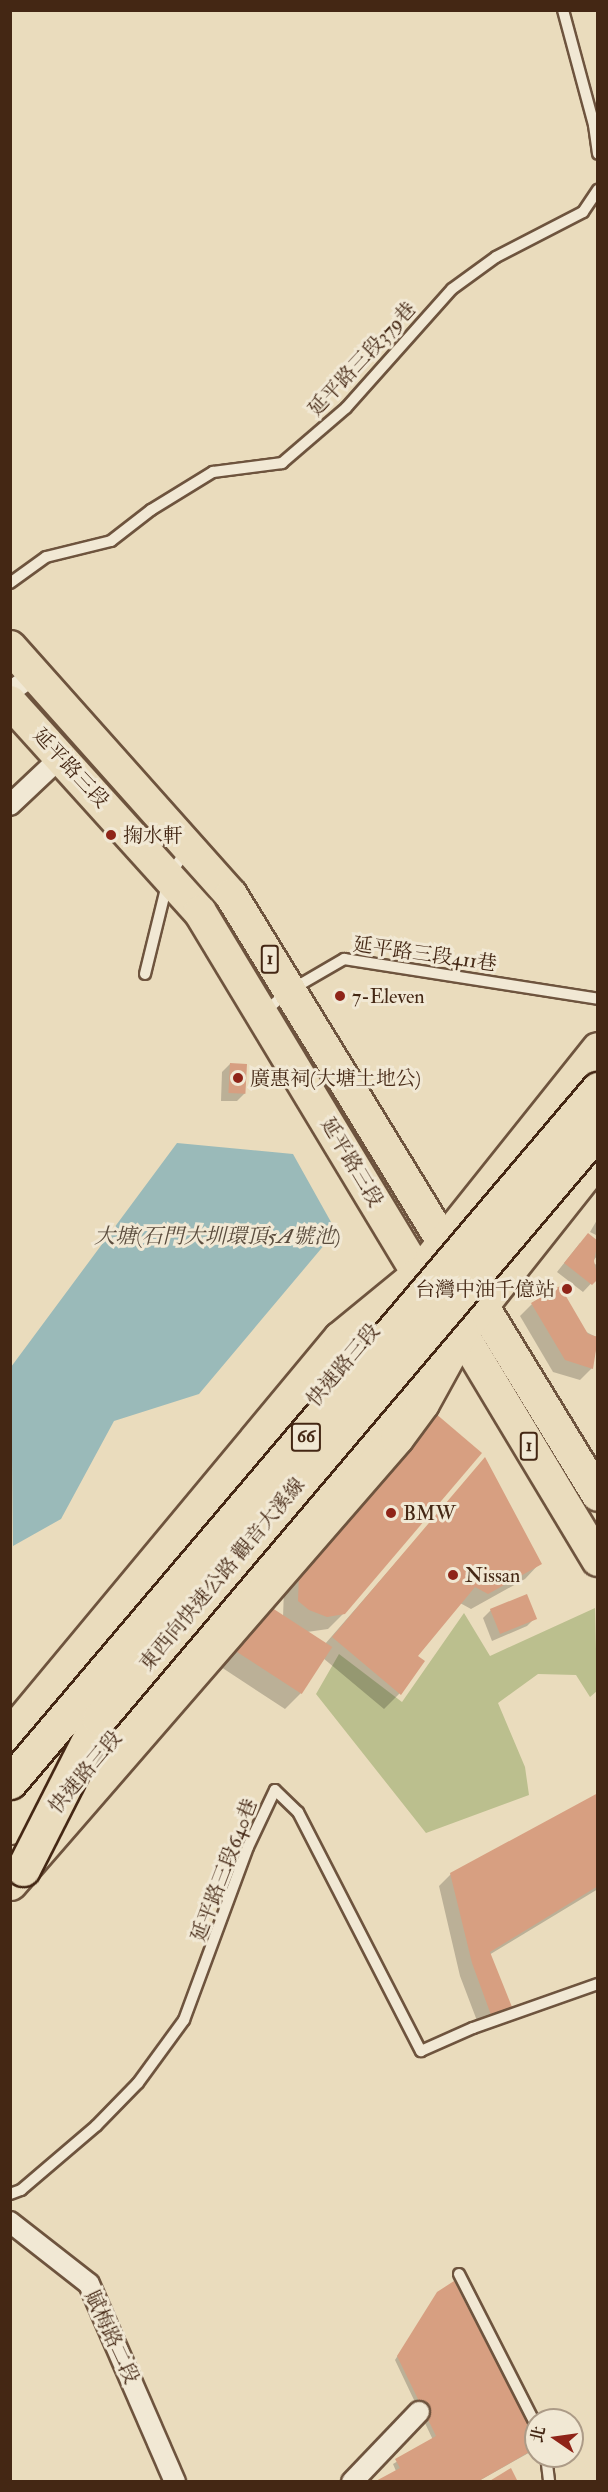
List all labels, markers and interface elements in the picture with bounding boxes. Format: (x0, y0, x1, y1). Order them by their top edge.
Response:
street label: 延平路三段379巷 (303, 297, 421, 421)
street label: 延平路三段 (28, 723, 114, 813)
place label: 掬水軒 (123, 823, 183, 847)
marker: 掬水軒 (104, 828, 118, 842)
street label: 延平路三段411巷 (352, 932, 498, 976)
road number: 1 (260, 944, 280, 974)
place label: 7-Eleven (352, 984, 425, 1008)
marker: 7-Eleven (333, 989, 347, 1003)
place label: 廣惠祠(大塘土地公) (250, 1066, 421, 1090)
marker: 廣惠祠(大塘土地公) (231, 1071, 245, 1085)
street label: 延平路三段 (316, 1113, 388, 1211)
water label: 大塘(石門大圳環頂5A號池) (94, 1224, 340, 1250)
place label: 台灣中油千億站 (415, 1277, 555, 1301)
marker: 台灣中油千億站 (560, 1282, 574, 1296)
street label: 快速路三段 (302, 1319, 384, 1411)
road number: 66 (290, 1422, 322, 1452)
road number: 1 (518, 1431, 540, 1461)
street label: 東西向快速公路 觀音大溪線 (134, 1473, 310, 1675)
place label: BMW (403, 1501, 456, 1525)
marker: BMW (384, 1506, 398, 1520)
place label: Nissan (465, 1563, 520, 1587)
marker: Nissan (446, 1568, 460, 1582)
street label: 快速路三段 (44, 1726, 126, 1818)
street label: 延平路三段640巷 (186, 1795, 262, 1945)
street label: 賦梅路二段 (80, 2287, 144, 2387)
north arrow (524, 2408, 584, 2468)
text: 北 (527, 2424, 550, 2444)

